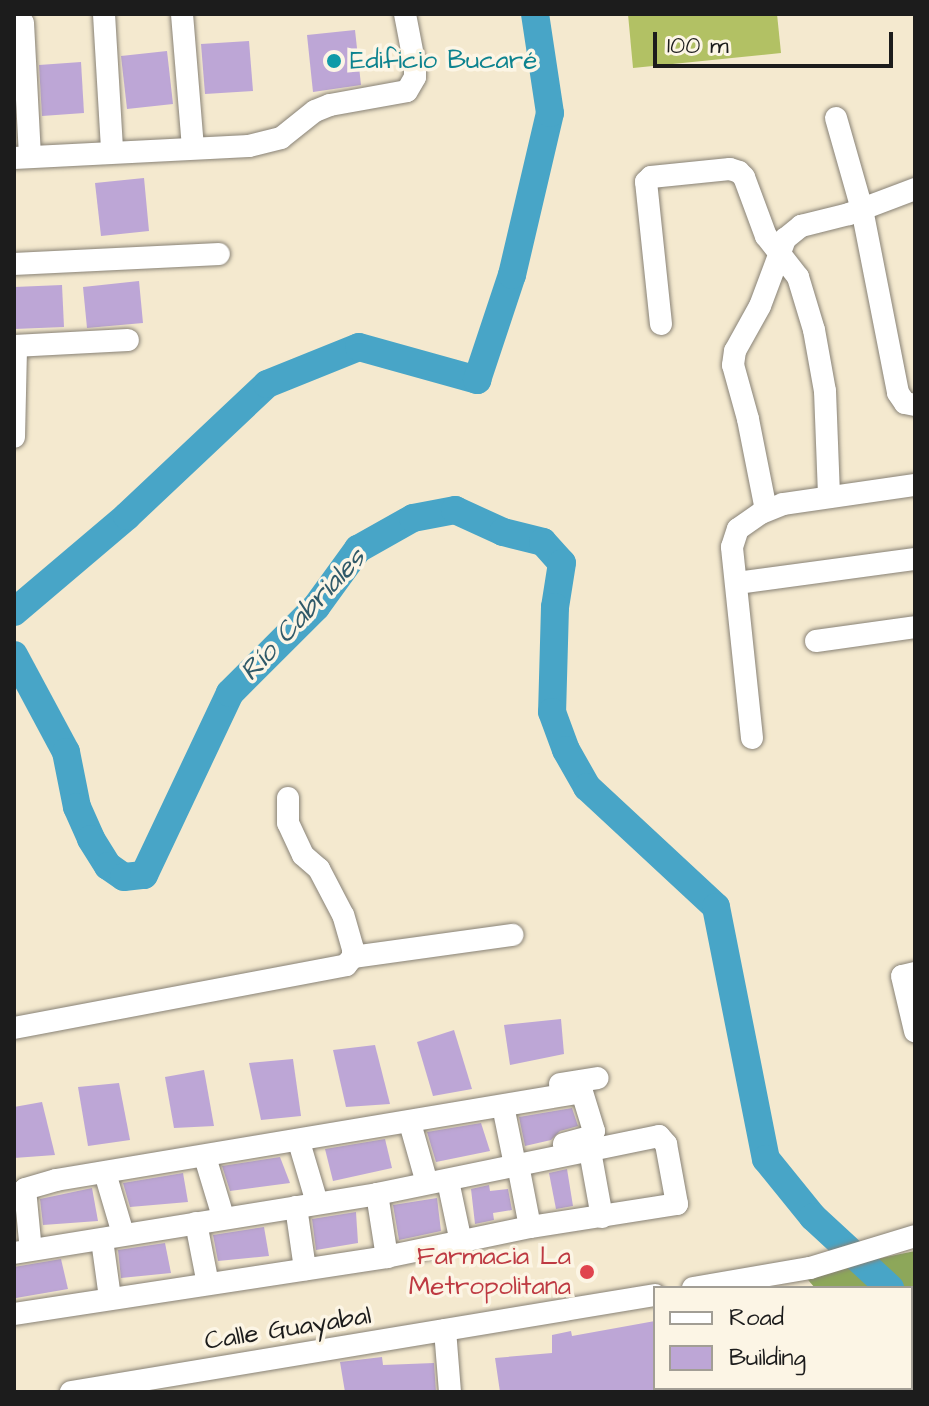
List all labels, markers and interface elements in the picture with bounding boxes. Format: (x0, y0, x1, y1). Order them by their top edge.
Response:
scale bar (657, 16, 897, 66)
text: 100 m (667, 29, 729, 63)
place label: Edificio Bucaré (350, 45, 537, 77)
marker: Edificio Bucaré (325, 52, 343, 70)
water label: Río Cabriales (233, 542, 373, 688)
place label: Farmacia La Metropolitana (409, 1241, 571, 1302)
marker: Farmacia La Metropolitana (578, 1263, 596, 1281)
legend (653, 1286, 913, 1390)
street label: Calle Guayabal (203, 1300, 373, 1358)
text: Road (729, 1301, 784, 1335)
text: Building (729, 1341, 806, 1375)

